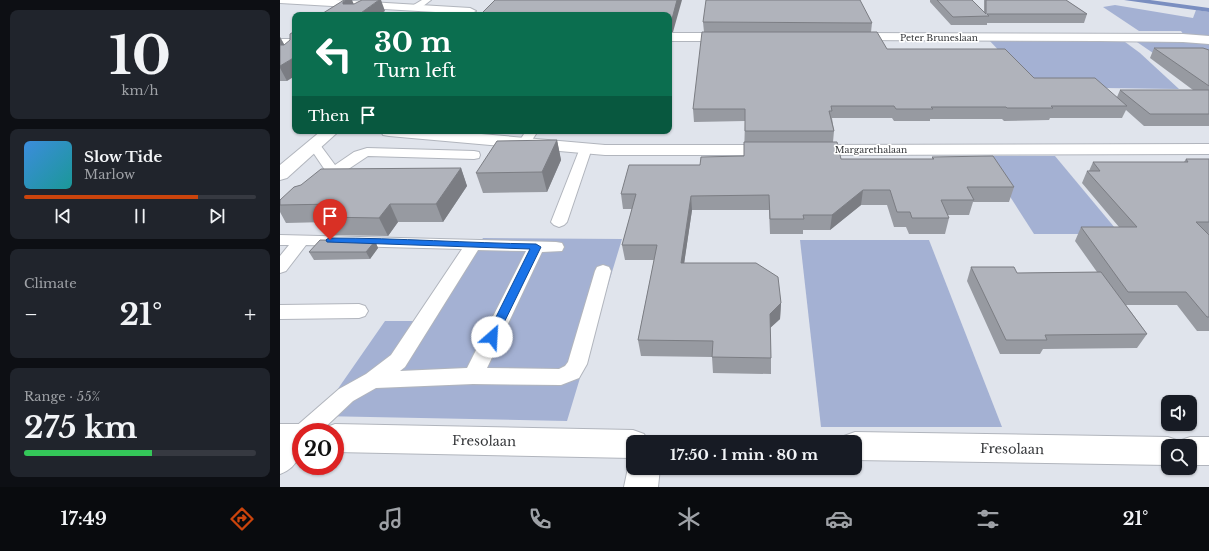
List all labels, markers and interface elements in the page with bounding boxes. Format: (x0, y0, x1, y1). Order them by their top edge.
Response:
text: 10 (109, 24, 171, 88)
text: 30 m (374, 25, 451, 60)
icon: left (308, 28, 360, 80)
street label: Peter Bruneslaan (900, 32, 978, 43)
text: Turn left (374, 60, 456, 82)
text: km/h (122, 82, 158, 99)
icon: arrive (357, 104, 379, 126)
text: Then (308, 106, 349, 125)
street label: Margarethalaan (835, 144, 907, 155)
text: Slow Tide (84, 147, 162, 166)
text: Marlow (84, 166, 135, 183)
pin (313, 199, 347, 240)
icon: previous (52, 205, 74, 227)
icon: pause (129, 205, 151, 227)
icon: next (206, 205, 228, 227)
icon: arrive (319, 205, 341, 227)
text: Climate (24, 275, 77, 292)
text: 21° (120, 296, 162, 333)
text: − (24, 301, 38, 328)
text: + (244, 301, 256, 328)
position arrow (471, 316, 513, 358)
text: Range · 55% (24, 388, 100, 405)
map controls (1161, 395, 1197, 475)
button: sound (1161, 395, 1197, 431)
text: 275 km (24, 409, 138, 446)
speed limit sign: 20 (292, 423, 344, 475)
street label: Fresolaan (452, 432, 516, 450)
button: search (1161, 439, 1197, 475)
street label: Fresolaan (980, 440, 1044, 458)
text: 17:50 · 1 min · 80 m (670, 445, 818, 464)
icon: directions (228, 505, 256, 533)
icon: music (377, 505, 405, 533)
icon: phone (526, 505, 554, 533)
icon: climate (675, 505, 703, 533)
icon: car (825, 505, 853, 533)
icon: filters (974, 505, 1002, 533)
text: 17:49 (61, 508, 107, 530)
text: 21° (1123, 508, 1148, 530)

